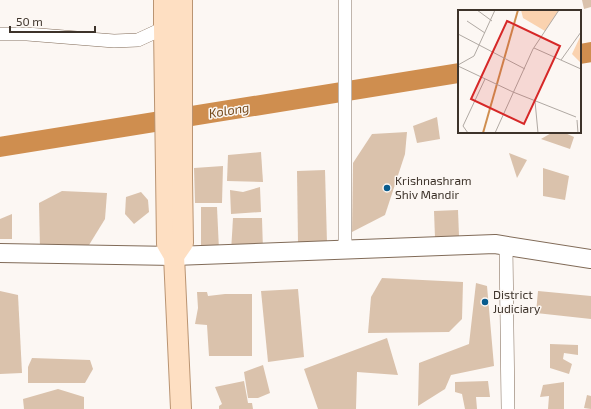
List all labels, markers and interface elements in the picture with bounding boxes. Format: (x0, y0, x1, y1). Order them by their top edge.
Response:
scale bar (10, 8, 95, 34)
inset map (458, 10, 581, 133)
text: 50 m (16, 14, 43, 28)
water label: Kolong (208, 99, 250, 121)
place label: Krishnashram Shiv Mandir (395, 173, 472, 201)
marker: Krishnashram Shiv Mandir (382, 183, 392, 193)
place label: District Judiciary (493, 287, 541, 315)
marker: District Judiciary (480, 297, 490, 307)

